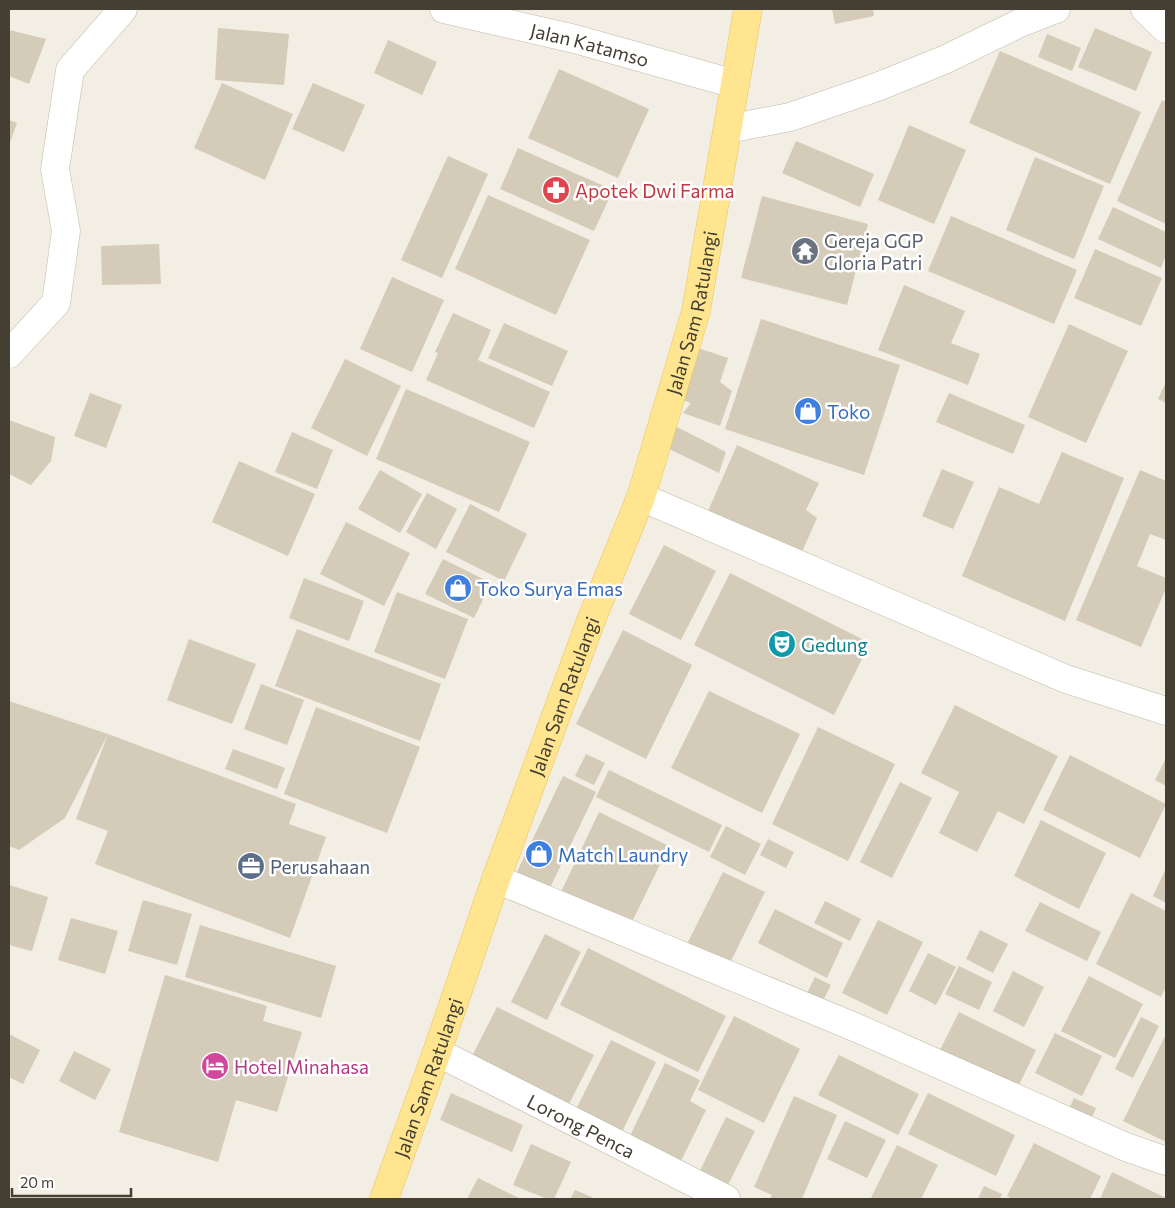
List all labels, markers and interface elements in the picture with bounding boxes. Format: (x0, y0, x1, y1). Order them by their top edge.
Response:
street label: Jalan Katamso (528, 18, 652, 71)
pharmacy icon: Apotek Dwi Farma (541, 175, 571, 205)
place label: Apotek Dwi Farma (575, 179, 734, 202)
street label: Jalan Sam Ratulangi (660, 229, 721, 397)
place label: Gereja GGP Gloria Patri (824, 229, 924, 274)
temple icon: Gereja GGP Gloria Patri (790, 236, 820, 266)
shop icon: Toko (793, 396, 823, 426)
place label: Toko (827, 400, 870, 423)
shop icon: Toko Surya Emas (443, 573, 473, 603)
place label: Toko Surya Emas (477, 577, 623, 600)
street label: Jalan Sam Ratulangi (523, 613, 603, 779)
theatre icon: Gedung (767, 629, 797, 659)
place label: Gedung (801, 633, 868, 656)
shop icon: Match Laundry (524, 839, 554, 869)
place label: Match Laundry (558, 843, 688, 866)
office icon: Perusahaan (236, 851, 266, 881)
place label: Perusahaan (270, 855, 370, 878)
street label: Jalan Sam Ratulangi (388, 995, 466, 1161)
hotel icon: Hotel Minahasa (200, 1051, 230, 1081)
place label: Hotel Minahasa (234, 1055, 369, 1078)
street label: Lorong Penca (524, 1089, 639, 1162)
scale bar (12, 1166, 131, 1198)
text: 20 m (20, 1173, 54, 1191)

